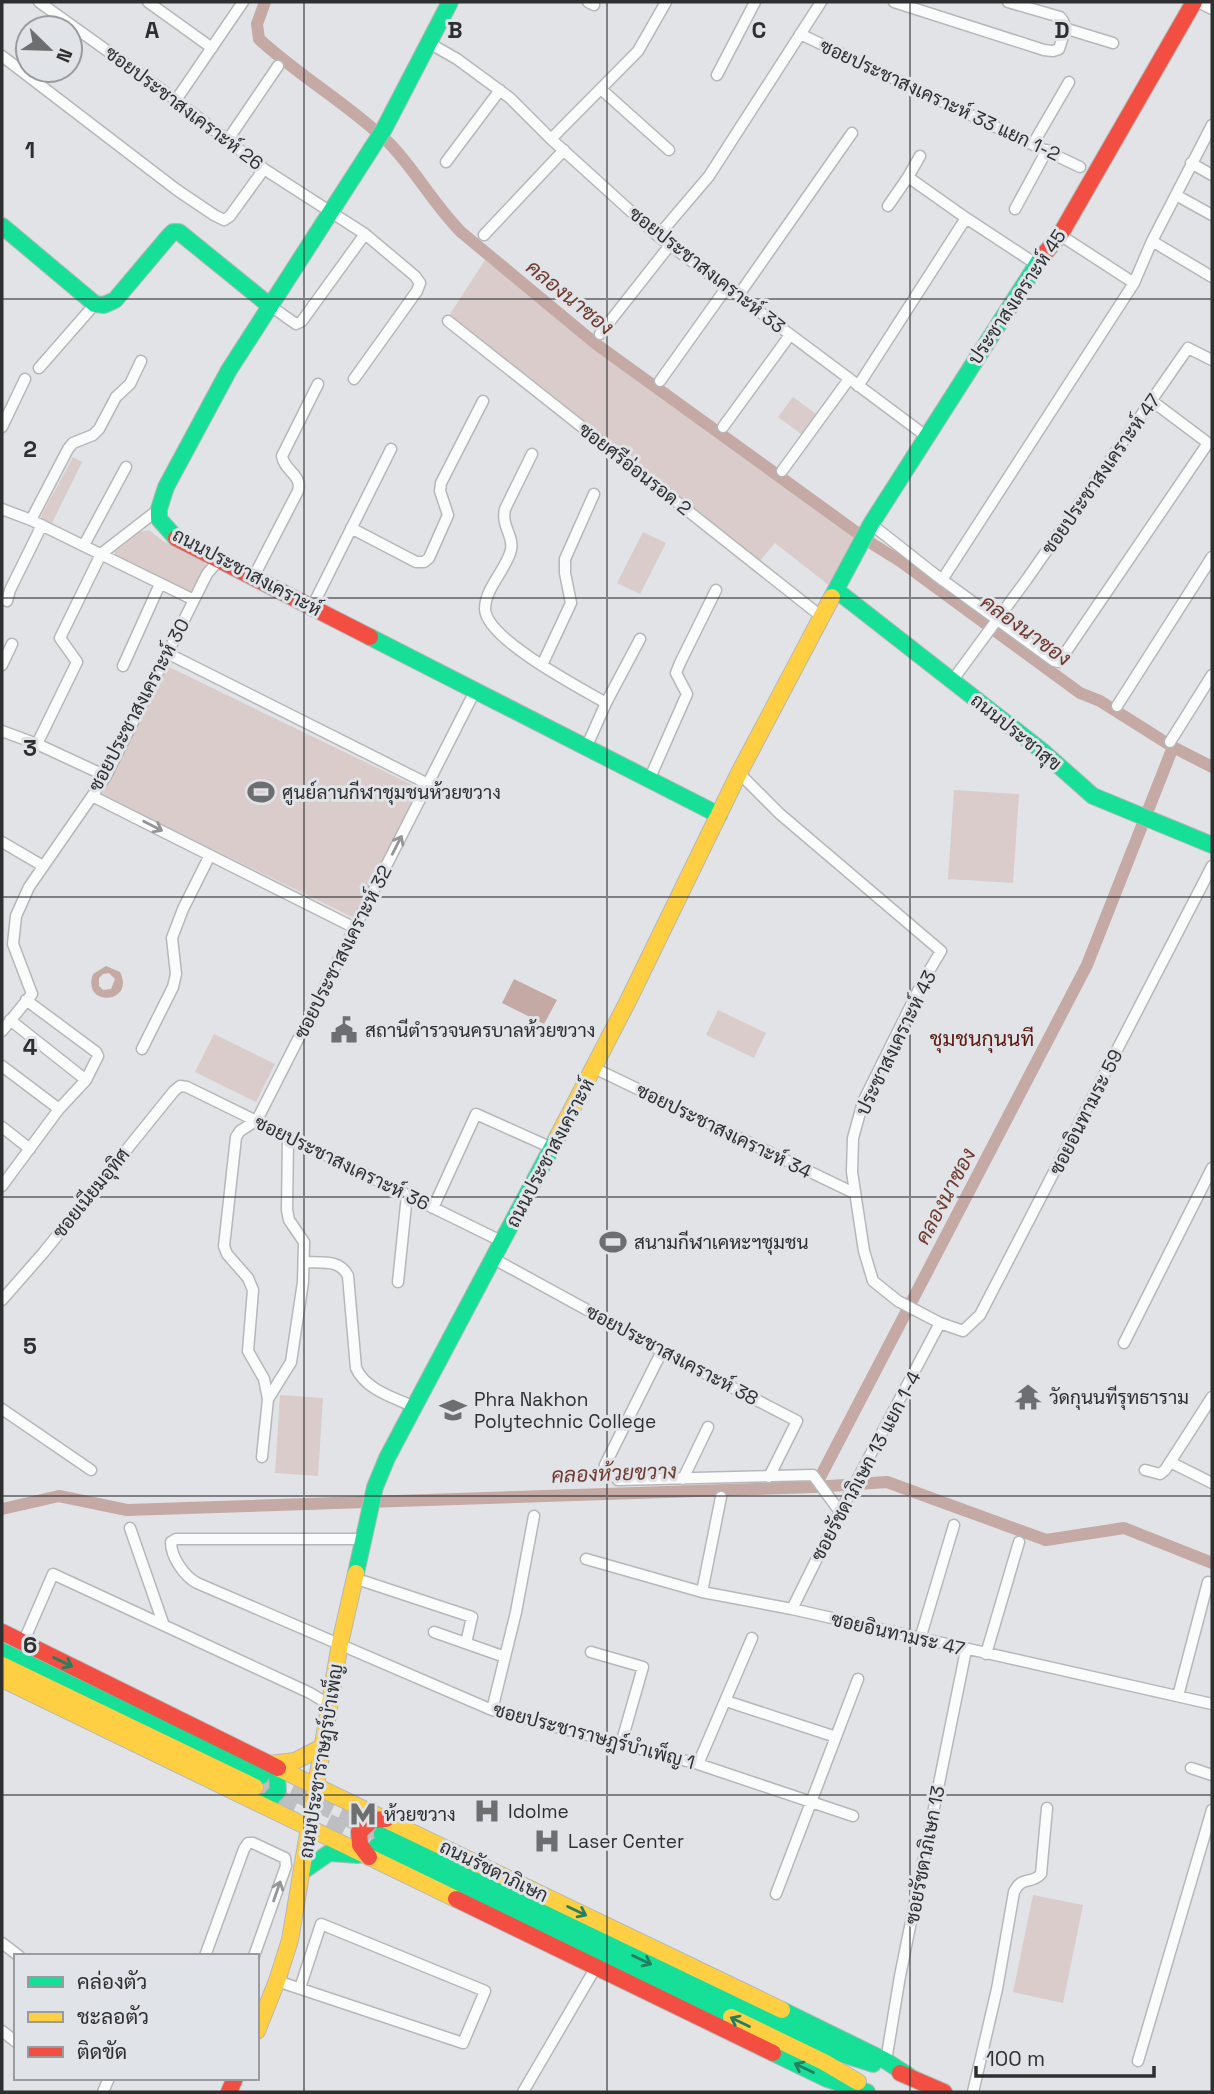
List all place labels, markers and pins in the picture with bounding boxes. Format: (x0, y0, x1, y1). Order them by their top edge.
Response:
sports icon: ศูนย์ลานกีฬาชุมชนห้วยขวาง (246, 777, 276, 807)
place label: ศูนย์ลานกีฬาชุมชนห้วยขวาง (282, 780, 501, 806)
public building icon: สถานีตำรวจนครบาลห้วยขวาง (329, 1015, 359, 1045)
place label: สถานีตำรวจนครบาลห้วยขวาง (365, 1018, 595, 1043)
sports icon: สนามกีฬาเคหะฯชุมชน (598, 1227, 628, 1257)
place label: สนามกีฬาเคหะฯชุมชน (634, 1230, 809, 1255)
temple icon: วัดกุนนทีรุทธาราม (1013, 1382, 1043, 1412)
place label: วัดกุนนทีรุทธาราม (1049, 1385, 1189, 1410)
place label: Phra Nakhon Polytechnic College (474, 1387, 656, 1434)
school or university icon: Phra Nakhon Polytechnic College (438, 1395, 468, 1425)
hospital icon: Idolme (472, 1796, 502, 1826)
metro station icon: ห้วยขวาง (348, 1799, 378, 1829)
place label: Idolme (508, 1799, 569, 1824)
place label: ห้วยขวาง (384, 1802, 456, 1827)
hospital icon: Laser Center (532, 1826, 562, 1856)
place label: Laser Center (568, 1829, 684, 1854)

